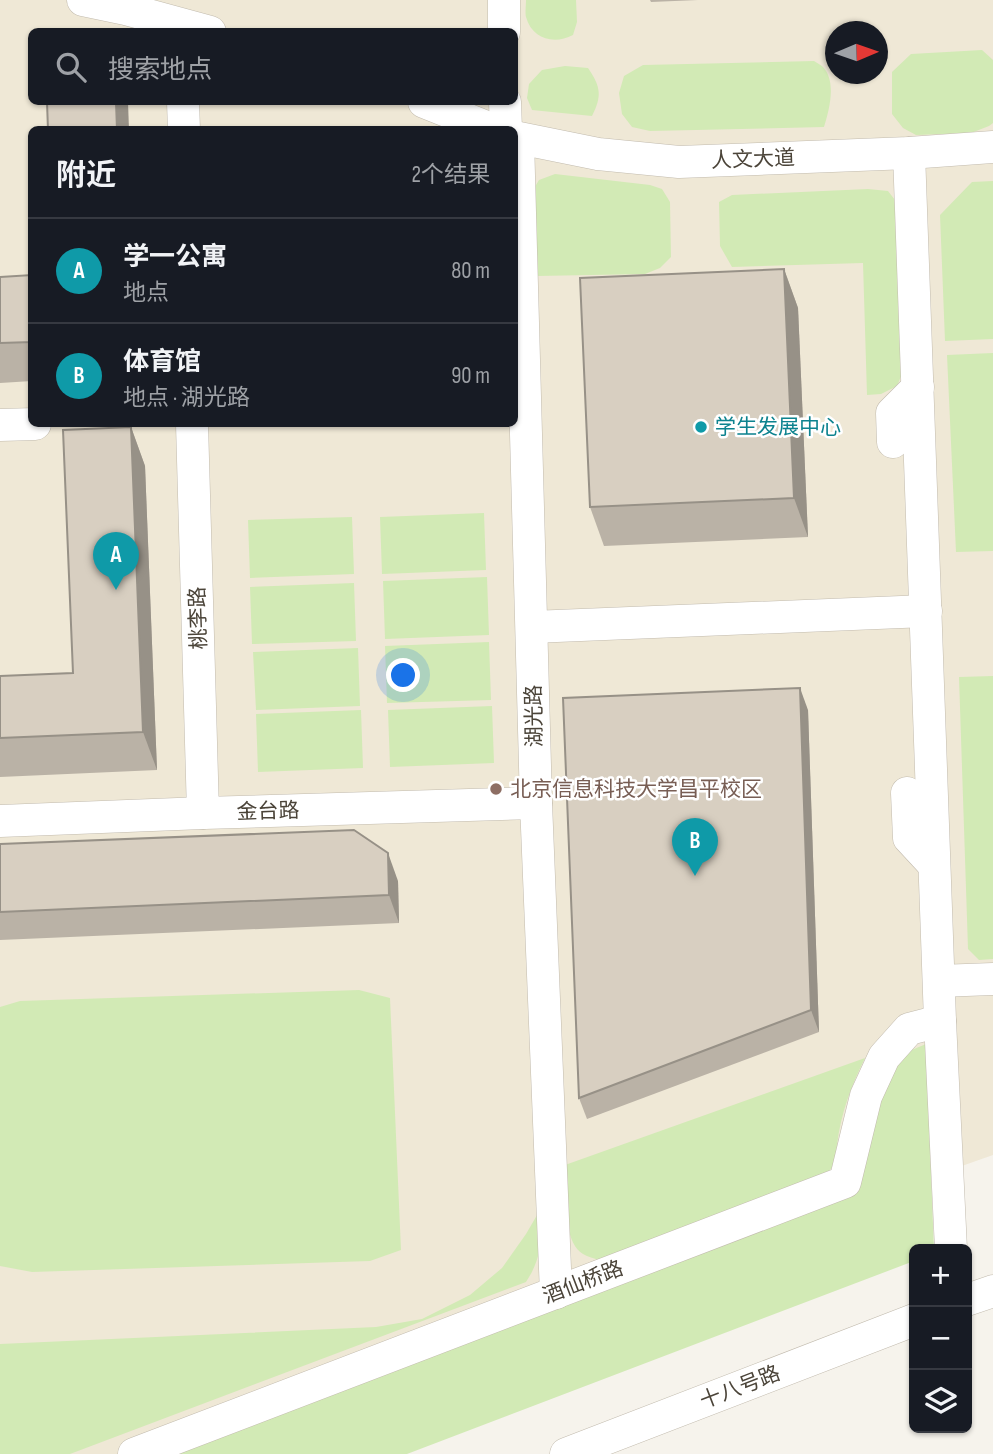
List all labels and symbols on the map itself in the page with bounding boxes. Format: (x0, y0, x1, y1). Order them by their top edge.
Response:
north arrow (825, 21, 888, 84)
street label: 人文大道 (711, 146, 795, 173)
place label: 学生发展中心 (715, 415, 841, 440)
marker: 学生发展中心 (693, 419, 709, 435)
pin: A (93, 532, 139, 590)
street label: 桃李路 (185, 586, 212, 650)
your location (386, 658, 420, 692)
street label: 湖光路 (521, 684, 548, 748)
place label: 北京信息科技大学昌平校区 (510, 777, 762, 802)
marker: 北京信息科技大学昌平校区 (488, 781, 504, 797)
street label: 金台路 (236, 798, 300, 825)
pin: B (672, 818, 718, 876)
street label: 酒仙桥路 (539, 1256, 627, 1309)
street label: 十八号路 (696, 1361, 784, 1414)

